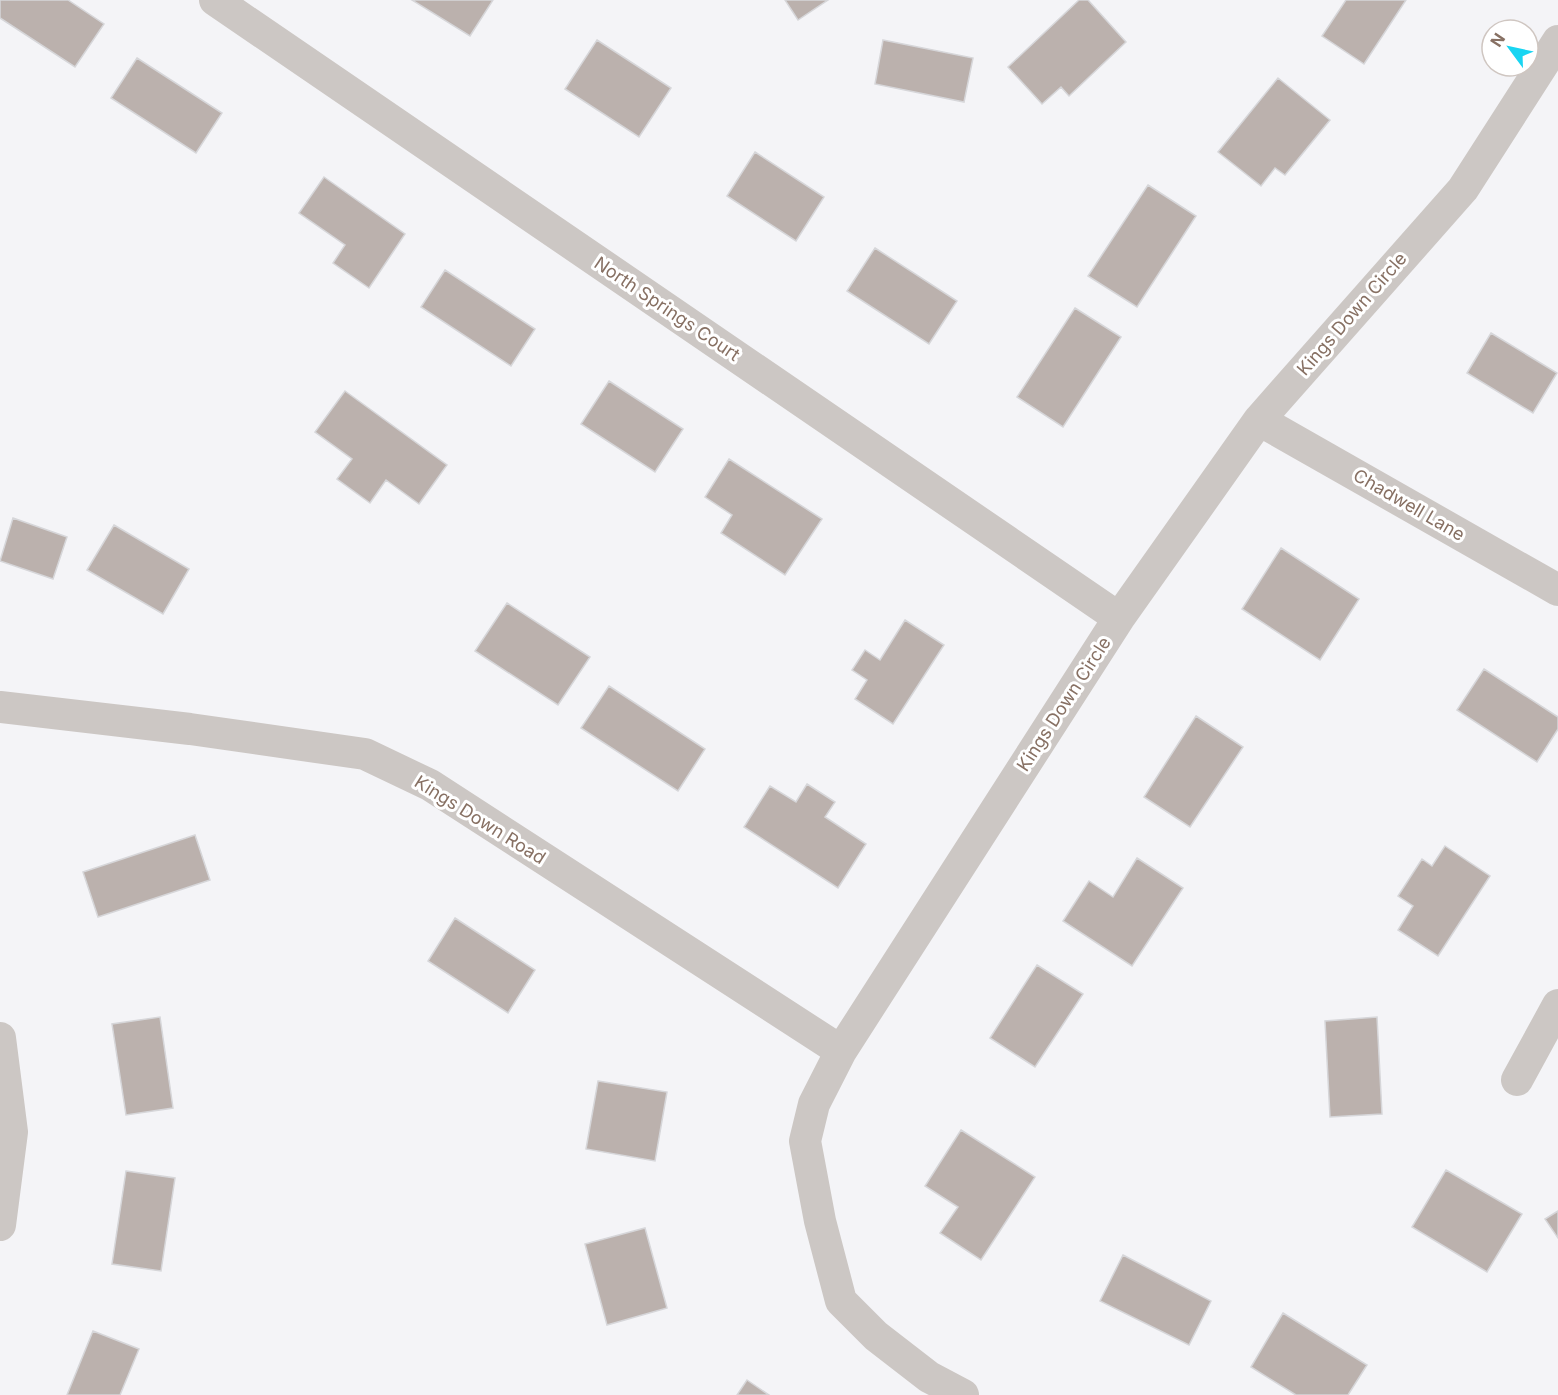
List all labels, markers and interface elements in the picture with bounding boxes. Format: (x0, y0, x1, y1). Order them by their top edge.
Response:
north arrow (1480, 18, 1540, 78)
text: N (1486, 29, 1509, 50)
street label: Kings Down Circle (1293, 248, 1411, 379)
street label: North Springs Court (591, 252, 744, 365)
street label: Chadwell Lane (1350, 464, 1469, 545)
street label: Kings Down Circle (1012, 633, 1115, 775)
street label: Kings Down Road (411, 771, 550, 868)

